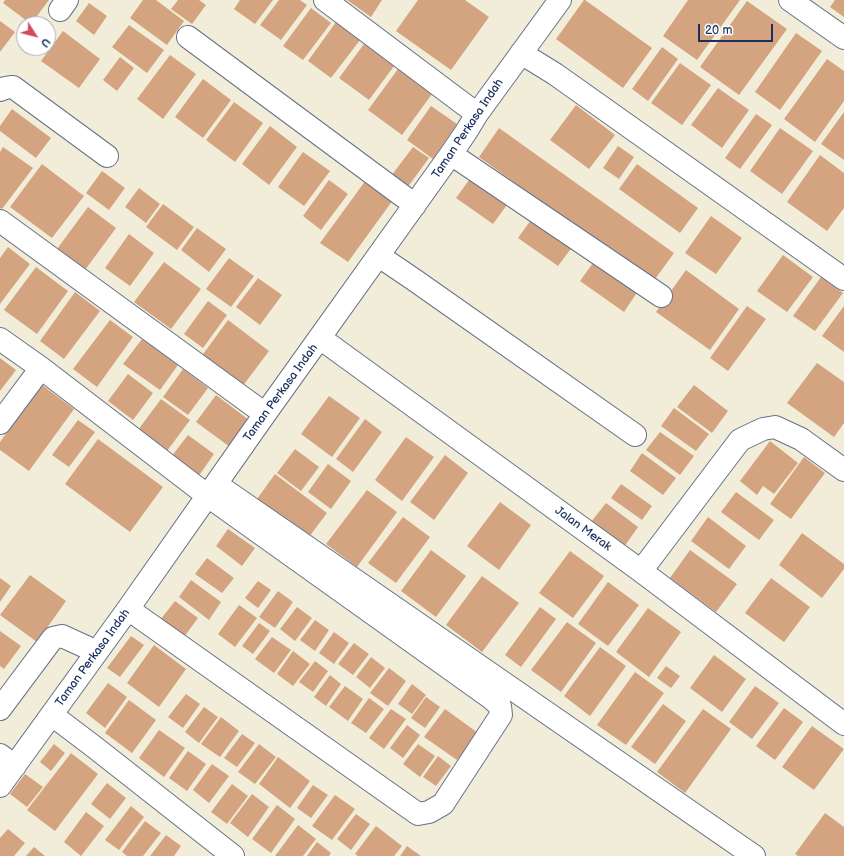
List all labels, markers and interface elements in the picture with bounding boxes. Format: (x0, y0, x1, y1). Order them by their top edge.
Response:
north arrow (16, 16, 56, 56)
scale bar (700, 16, 775, 42)
text: 20 m (705, 23, 732, 38)
text: U (38, 36, 53, 50)
street label: Taman Perkasa Indah (429, 76, 507, 182)
street label: Taman Perkasa Indah (241, 341, 321, 445)
street label: Jalan Merak (552, 504, 614, 554)
street label: Taman Perkasa Indah (53, 606, 133, 710)

